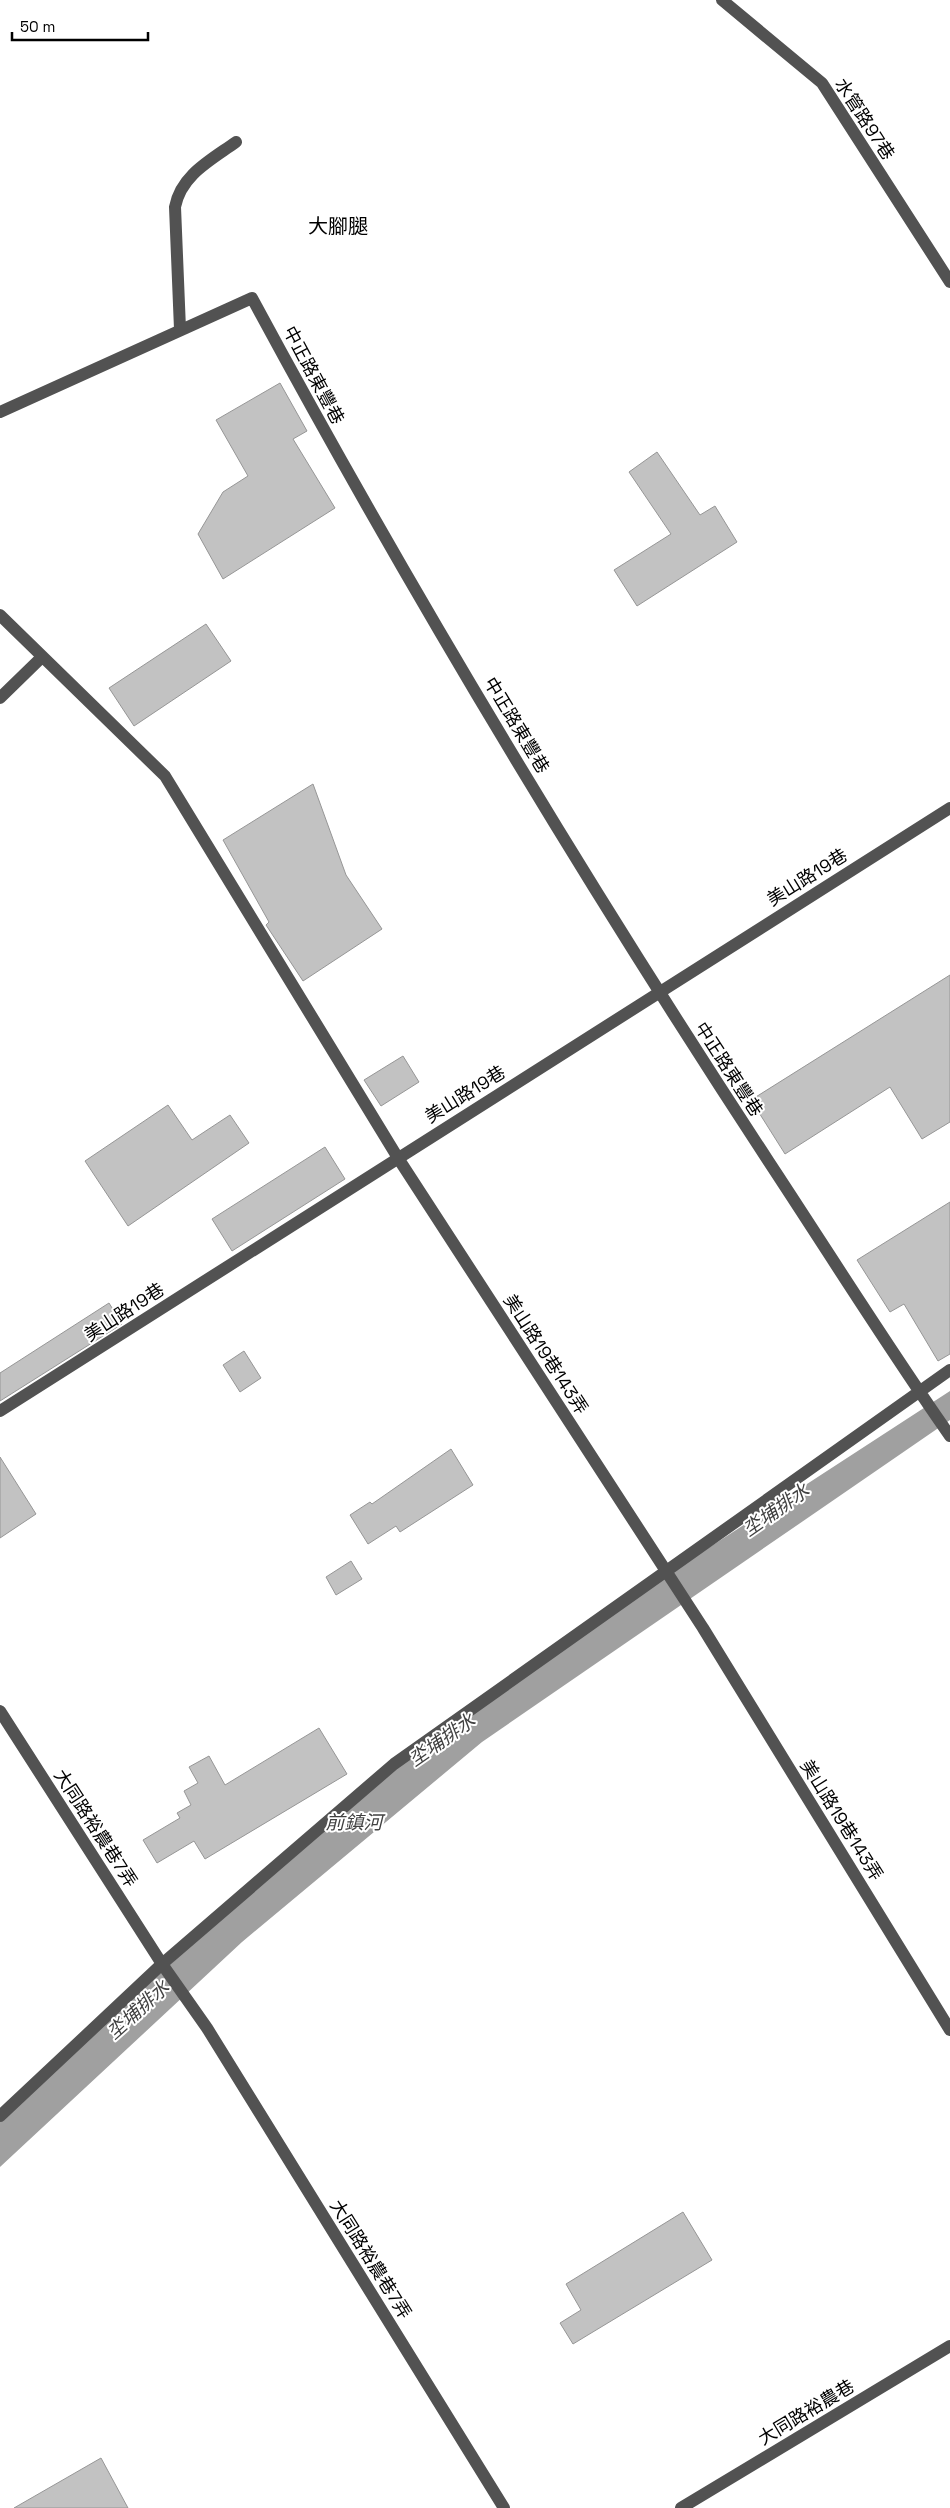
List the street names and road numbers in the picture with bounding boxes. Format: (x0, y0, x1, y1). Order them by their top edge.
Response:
street label: 水管路97巷 (830, 74, 900, 164)
street label: 中正路東豐巷 (278, 322, 350, 428)
street label: 中正路東豐巷 (479, 673, 555, 777)
street label: 美山路19巷 (763, 843, 851, 911)
street label: 中正路東豐巷 (690, 1017, 768, 1121)
street label: 美山路19巷 (421, 1060, 509, 1128)
street label: 美山路19巷 (80, 1278, 168, 1346)
street label: 美山路19巷143弄 (499, 1290, 593, 1418)
street label: 美山路19巷143弄 (796, 1755, 888, 1885)
street label: 大同路裕農巷7弄 (49, 1765, 143, 1891)
street label: 大同路裕農巷7弄 (325, 2195, 417, 2323)
street label: 大同路裕農巷 (754, 2374, 858, 2450)

